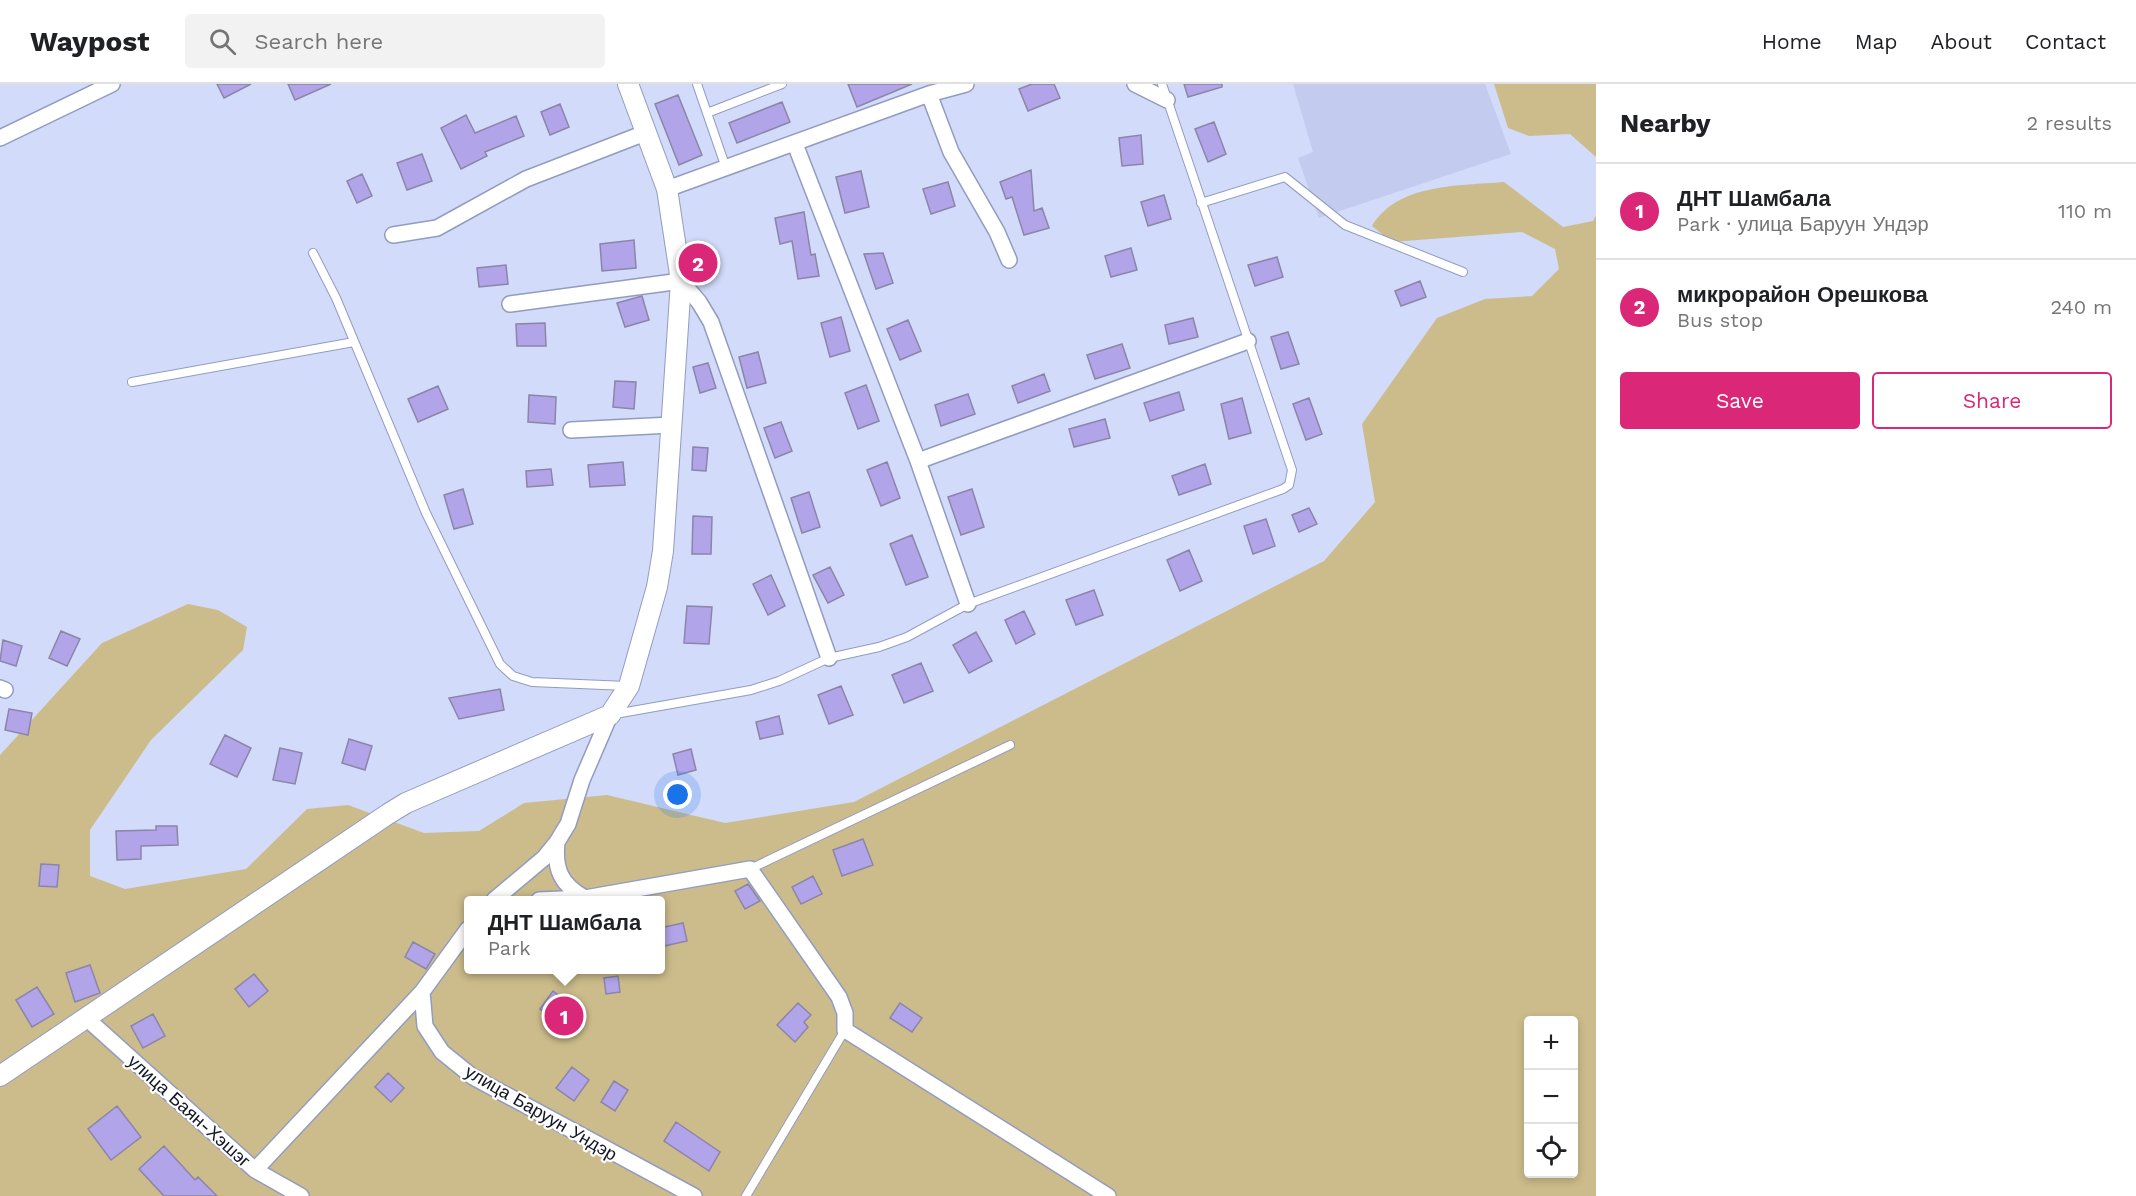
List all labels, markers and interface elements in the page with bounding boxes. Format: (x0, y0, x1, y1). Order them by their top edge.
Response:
search box (185, 14, 605, 68)
text: Waypost (30, 25, 149, 58)
icon: search (206, 25, 239, 58)
text: Search here (254, 29, 383, 54)
text: Home (1762, 29, 1822, 54)
text: Map (1855, 29, 1898, 54)
text: About (1931, 29, 1992, 54)
text: Contact (2025, 29, 2106, 54)
text: Nearby (1620, 108, 1711, 138)
text: 2 results (2027, 111, 2112, 135)
text: ДНТ Шамбала (1677, 186, 1831, 211)
text: 1 (1635, 199, 1644, 223)
text: 110 m (2058, 199, 2112, 223)
text: Park · улица Баруун Ундэр (1677, 212, 1929, 236)
pin: 2 (678, 240, 718, 285)
text: микрорайон Орешкова (1677, 282, 1928, 307)
text: 2 (1634, 295, 1645, 319)
text: 240 m (2050, 295, 2112, 319)
text: Bus stop (1677, 308, 1763, 332)
button: Save (1620, 372, 1860, 429)
button: Share (1872, 372, 2112, 429)
your location (663, 780, 692, 809)
popup (464, 896, 665, 974)
text: ДНТ Шамбала (488, 910, 641, 935)
text: Park (488, 936, 531, 960)
pin: 1 (544, 994, 584, 1038)
map controls (1524, 1016, 1578, 1178)
button: + (1524, 1016, 1578, 1070)
street label: улица Баян-Хэшэг (124, 1050, 255, 1171)
street label: улица Баруун Ундэр (462, 1061, 621, 1165)
button: − (1524, 1070, 1578, 1124)
button: locate (1524, 1124, 1578, 1178)

